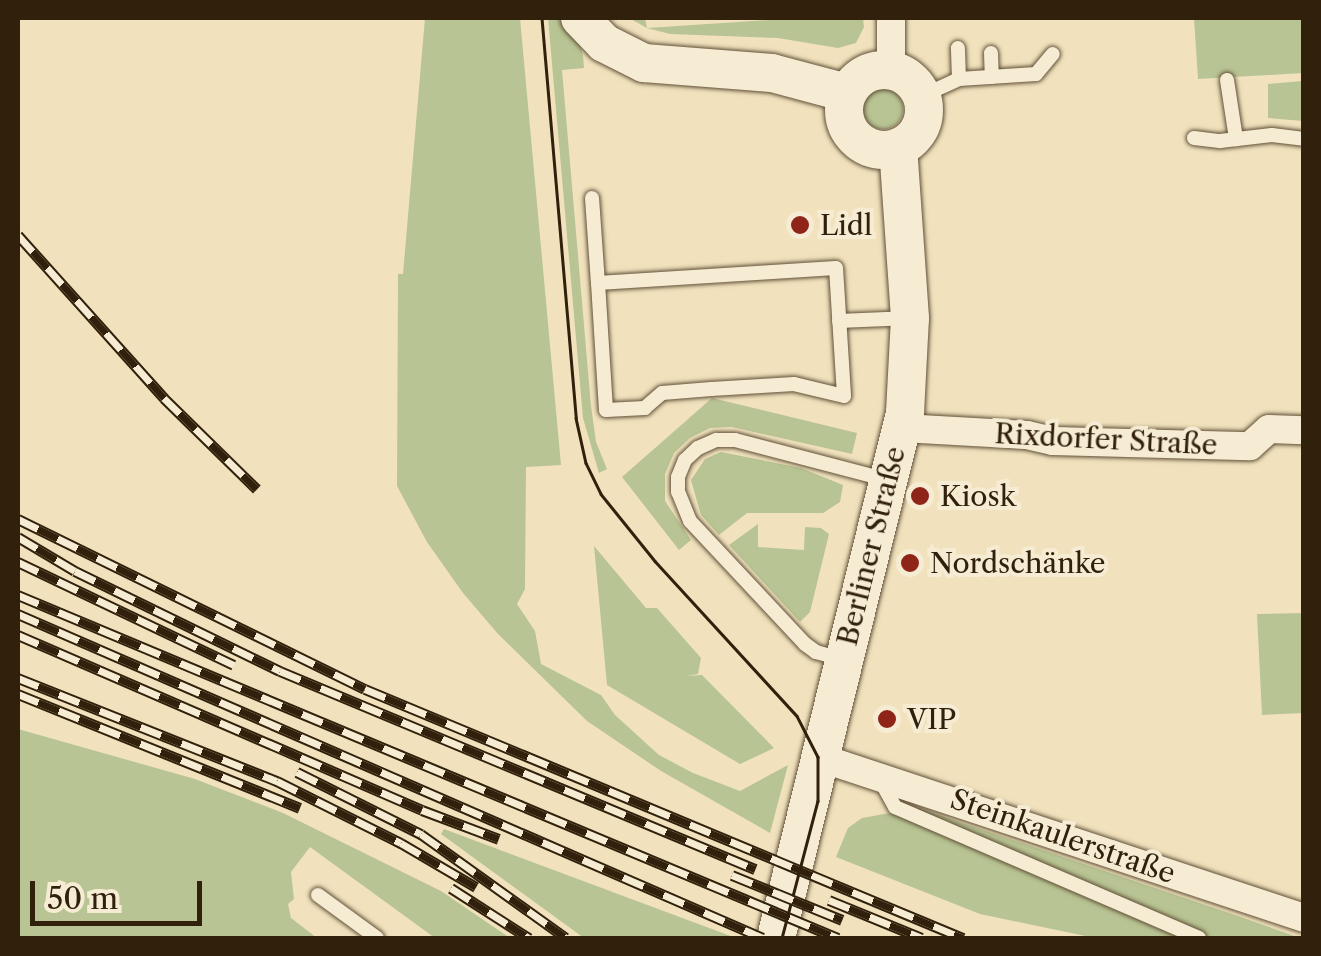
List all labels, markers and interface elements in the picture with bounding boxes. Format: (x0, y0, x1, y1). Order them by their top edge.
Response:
place label: Lidl (820, 208, 872, 242)
marker: Lidl (789, 214, 811, 236)
street label: Rixdorfer Straße (994, 416, 1218, 462)
street label: Berliner Straße (830, 443, 912, 649)
place label: Kiosk (940, 479, 1016, 513)
marker: Kiosk (909, 485, 931, 507)
place label: Nordschänke (930, 546, 1106, 580)
marker: Nordschänke (899, 552, 921, 574)
place label: VIP (907, 702, 956, 736)
marker: VIP (876, 708, 898, 730)
street label: Steinkaulerstraße (946, 782, 1180, 890)
scale bar (35, 861, 208, 923)
text: 50 m (47, 880, 118, 917)

